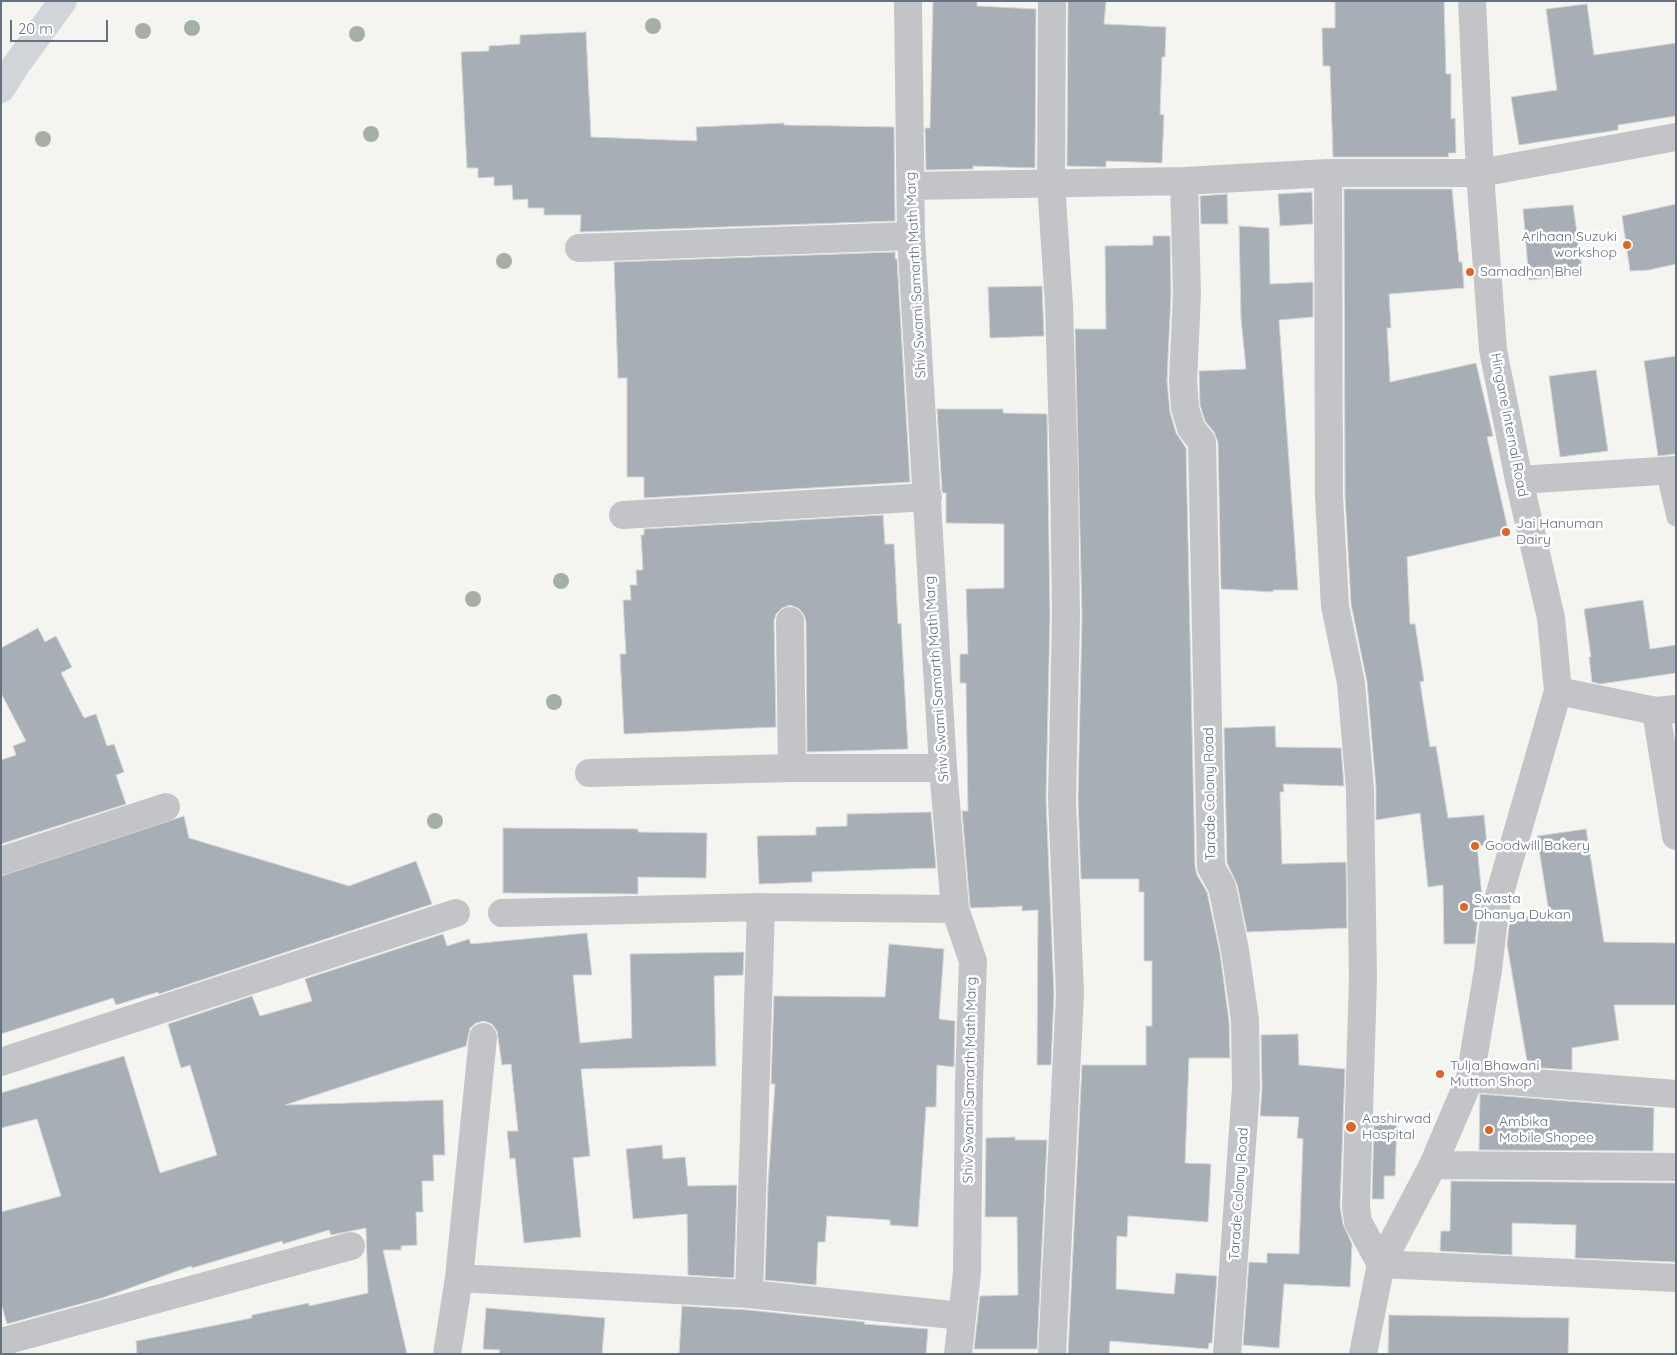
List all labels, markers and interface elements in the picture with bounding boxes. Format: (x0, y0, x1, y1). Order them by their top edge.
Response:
scale bar (12, 10, 110, 42)
text: 20 m (18, 19, 53, 38)
street label: Shiv Swami Samarth Math Marg (902, 171, 930, 379)
place label: Arihaan Suzuki workshop (1522, 229, 1617, 262)
marker: Arihaan Suzuki workshop (1621, 239, 1633, 251)
place label: Samadhan Bhel (1480, 264, 1583, 280)
marker: Samadhan Bhel (1464, 266, 1476, 278)
street label: Hingane Internal Road (1487, 352, 1531, 498)
place label: Jai Hanuman Dairy (1516, 516, 1603, 548)
marker: Jai Hanuman Dairy (1500, 526, 1512, 538)
street label: Shiv Swami Samarth Math Marg (921, 575, 953, 783)
street label: Tarade Colony Road (1200, 727, 1220, 861)
place label: Goodwill Bakery (1485, 838, 1590, 854)
marker: Goodwill Bakery (1469, 840, 1481, 852)
place label: Swasta Dhanya Dukan (1474, 891, 1571, 924)
marker: Swasta Dhanya Dukan (1458, 901, 1470, 913)
street label: Shiv Swami Samarth Math Marg (960, 977, 980, 1183)
place label: Tulja Bhawani Mutton Shop (1450, 1058, 1539, 1090)
marker: Tulja Bhawani Mutton Shop (1434, 1068, 1446, 1080)
place label: Aashirwad Hospital (1362, 1111, 1431, 1144)
place label: Ambika Mobile Shopee (1499, 1114, 1594, 1146)
marker: Aashirwad Hospital (1344, 1120, 1358, 1134)
marker: Ambika Mobile Shopee (1483, 1124, 1495, 1136)
street label: Tarade Colony Road (1226, 1127, 1252, 1261)

